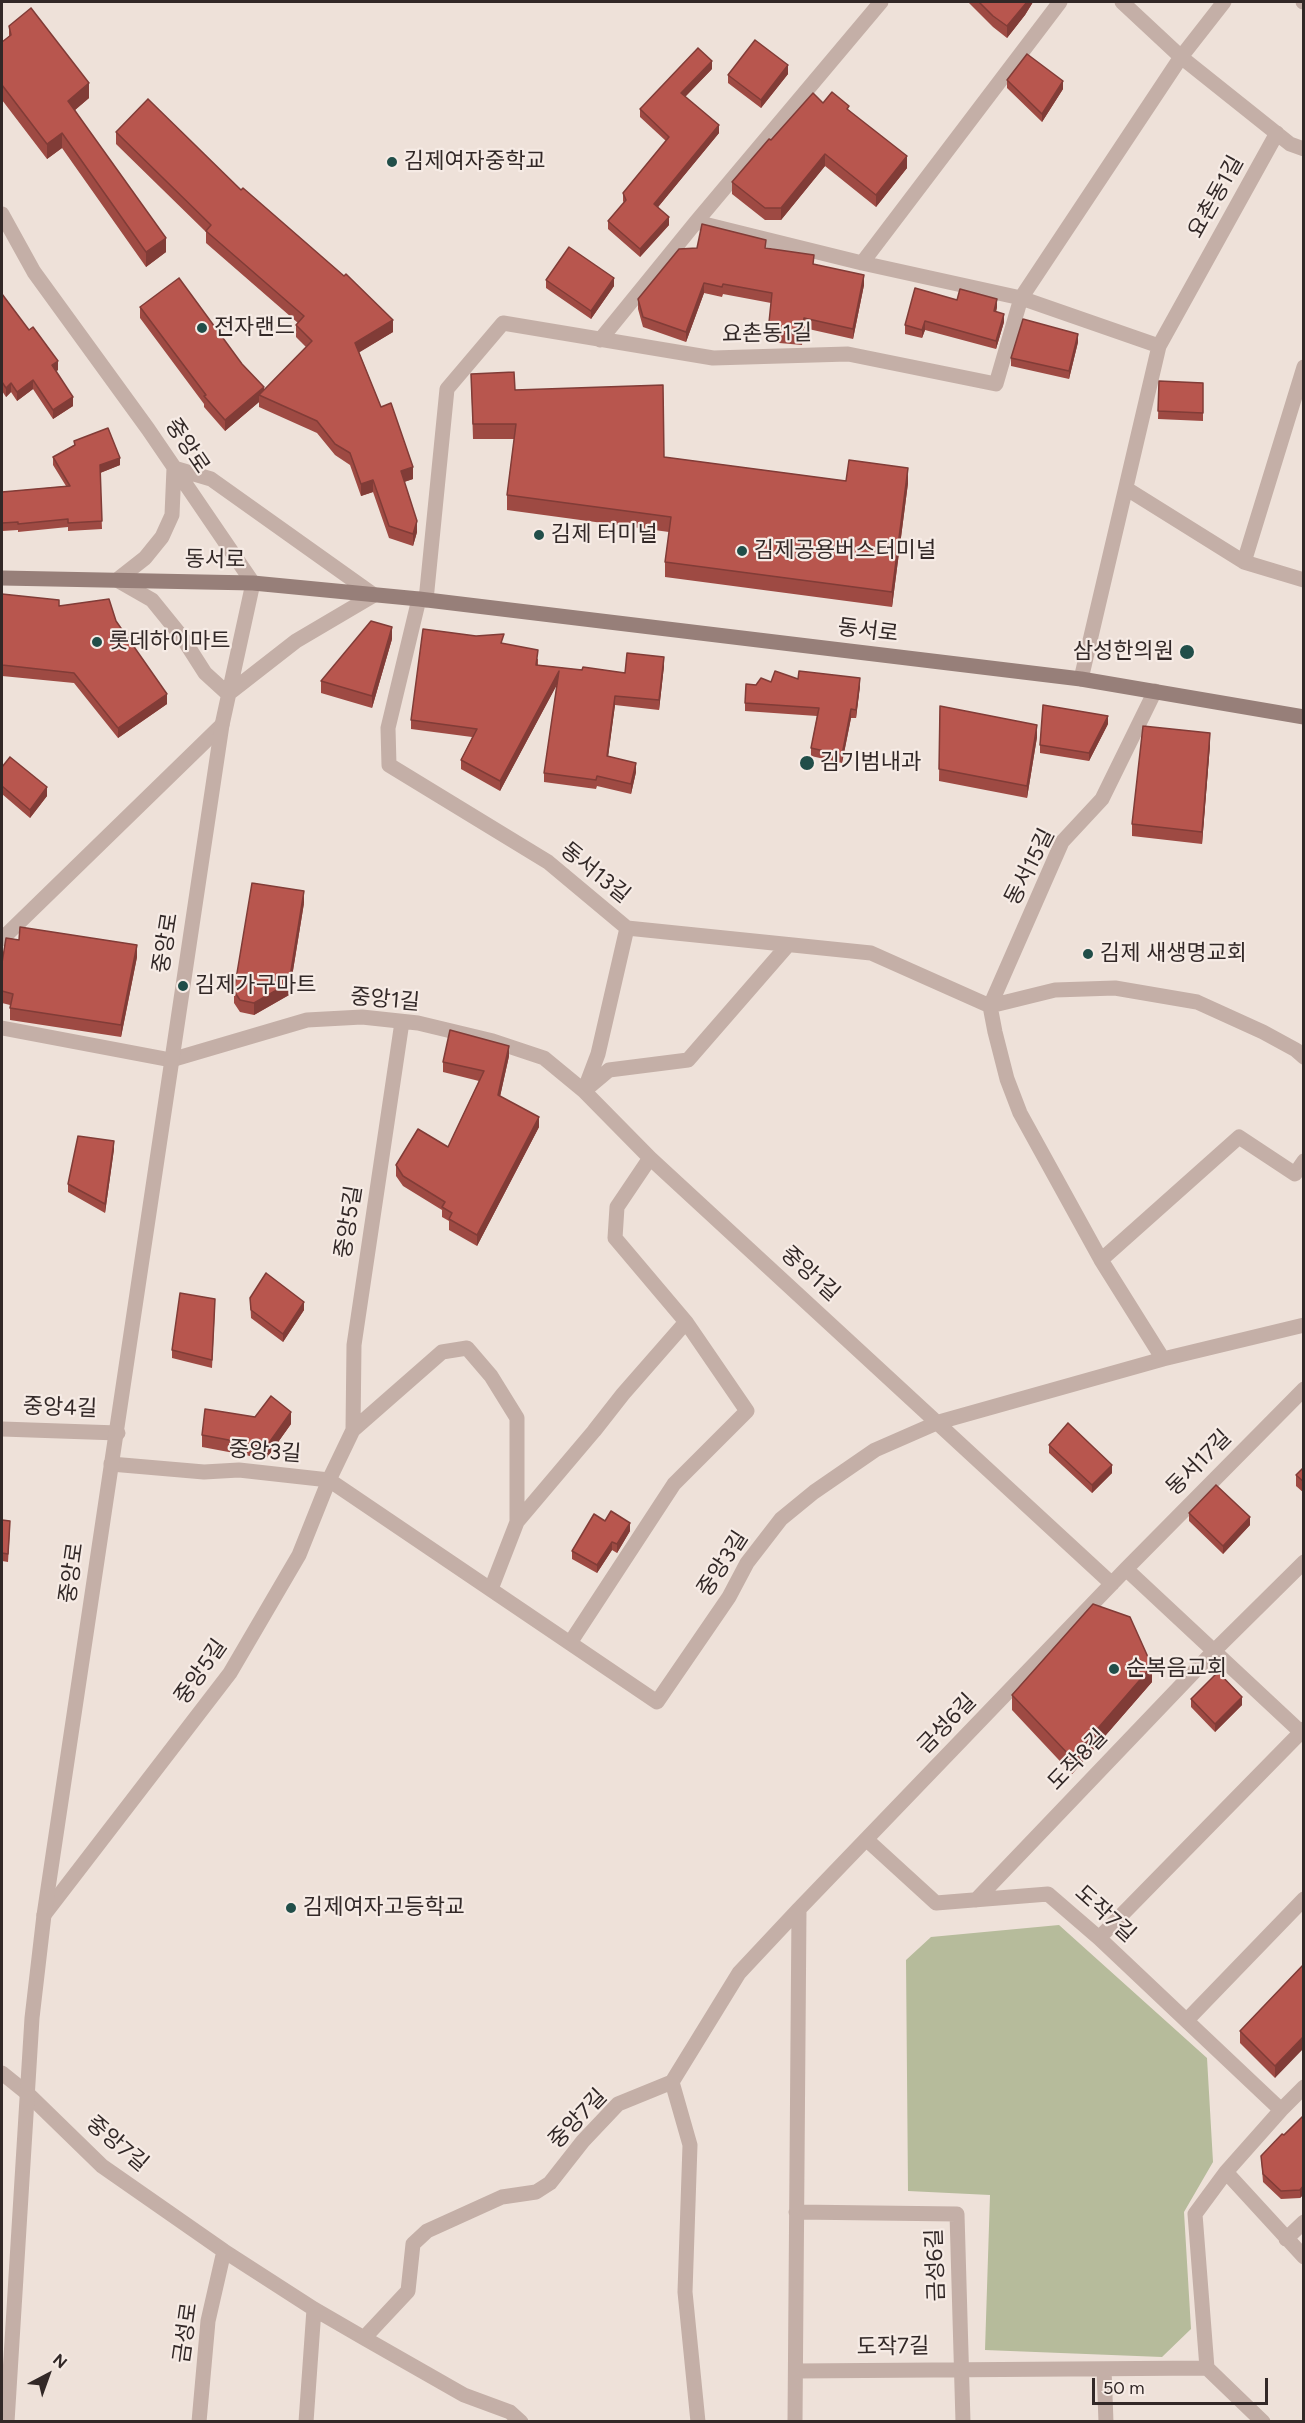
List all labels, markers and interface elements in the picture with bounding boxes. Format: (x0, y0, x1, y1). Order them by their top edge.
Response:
place label: 김제여자중학교 (404, 149, 546, 175)
street label: 요촌동1길 (1183, 151, 1249, 243)
marker: 김제여자중학교 (385, 155, 399, 169)
place label: 전자랜드 (214, 315, 295, 341)
street label: 요촌동1길 (722, 320, 812, 348)
marker: 전자랜드 (195, 321, 209, 335)
street label: 중앙로 (159, 413, 215, 479)
place label: 김제 터미널 (551, 522, 658, 548)
marker: 김제 터미널 (532, 528, 546, 542)
place label: 김제공용버스터미널 (754, 538, 936, 564)
marker: 김제공용버스터미널 (735, 544, 749, 558)
street label: 동서로 (184, 546, 246, 574)
street label: 동서로 (836, 614, 900, 648)
place label: 롯데하이마트 (109, 629, 230, 655)
marker: 롯데하이마트 (90, 635, 104, 649)
place label: 삼성한의원 (1073, 639, 1174, 665)
marker: 삼성한의원 (1178, 643, 1196, 661)
place label: 김기범내과 (820, 750, 921, 776)
marker: 김기범내과 (798, 754, 816, 772)
street label: 동서15길 (1000, 824, 1060, 910)
street label: 동서13길 (555, 837, 635, 909)
street label: 중앙로 (148, 911, 184, 975)
place label: 김제 새생명교회 (1100, 941, 1247, 967)
marker: 김제 새생명교회 (1081, 947, 1095, 961)
place label: 김제가구마트 (195, 973, 316, 999)
marker: 김제가구마트 (176, 979, 190, 993)
street label: 중앙1길 (349, 984, 421, 1016)
street label: 중앙5길 (330, 1184, 368, 1260)
street label: 중앙1길 (775, 1241, 845, 1307)
street label: 중앙4길 (22, 1394, 98, 1422)
street label: 동서17길 (1161, 1425, 1237, 1501)
street label: 중앙3길 (228, 1436, 302, 1468)
street label: 중앙3길 (692, 1526, 754, 1602)
street label: 중앙로 (55, 1541, 89, 1605)
street label: 중앙5길 (169, 1634, 233, 1710)
place label: 순복음교회 (1126, 1656, 1227, 1682)
marker: 순복음교회 (1107, 1662, 1121, 1676)
street label: 금성6길 (912, 1689, 982, 1759)
street label: 도작8길 (1043, 1724, 1113, 1796)
street label: 도작7길 (1069, 1880, 1141, 1948)
place label: 김제여자고등학교 (303, 1895, 465, 1921)
marker: 김제여자고등학교 (284, 1901, 298, 1915)
street label: 중앙7길 (543, 2084, 613, 2154)
street label: 중앙7길 (81, 2111, 153, 2177)
street label: 금성6길 (922, 2228, 950, 2302)
street label: 금성로 (169, 2301, 203, 2365)
street label: 도작7길 (857, 2333, 929, 2361)
north arrow (18, 2345, 78, 2405)
text: N (49, 2350, 71, 2372)
scale bar (1095, 2366, 1270, 2404)
text: 50 m (1103, 2377, 1145, 2399)

